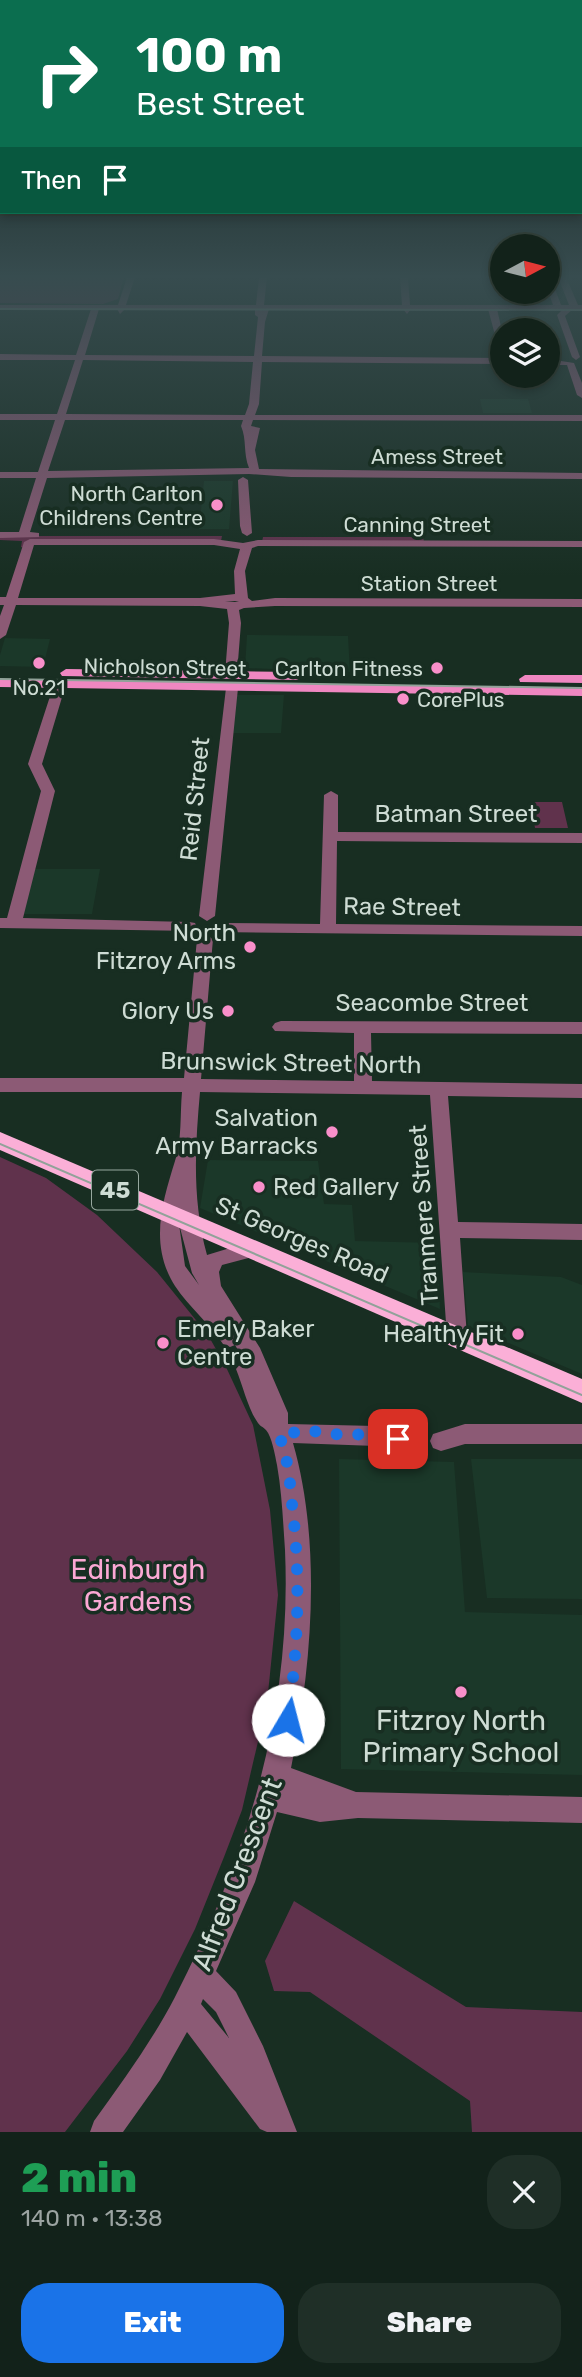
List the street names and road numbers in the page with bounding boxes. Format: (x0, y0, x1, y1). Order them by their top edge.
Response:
street label: Amess Street (371, 444, 503, 469)
street label: Canning Street (343, 512, 491, 537)
street label: Station Street (361, 571, 497, 596)
street label: Nicholson Street (84, 653, 246, 681)
street label: Reid Street (175, 736, 215, 862)
street label: Batman Street (375, 800, 537, 828)
street label: Rae Street (343, 892, 461, 922)
street label: Seacombe Street (336, 989, 528, 1017)
street label: Brunswick Street North (160, 1047, 422, 1079)
street label: Tranmere Street (404, 1124, 444, 1306)
road number: 45 (92, 1170, 138, 1210)
street label: St Georges Road (211, 1191, 393, 1289)
street label: Alfred Crescent (185, 1773, 289, 1975)

